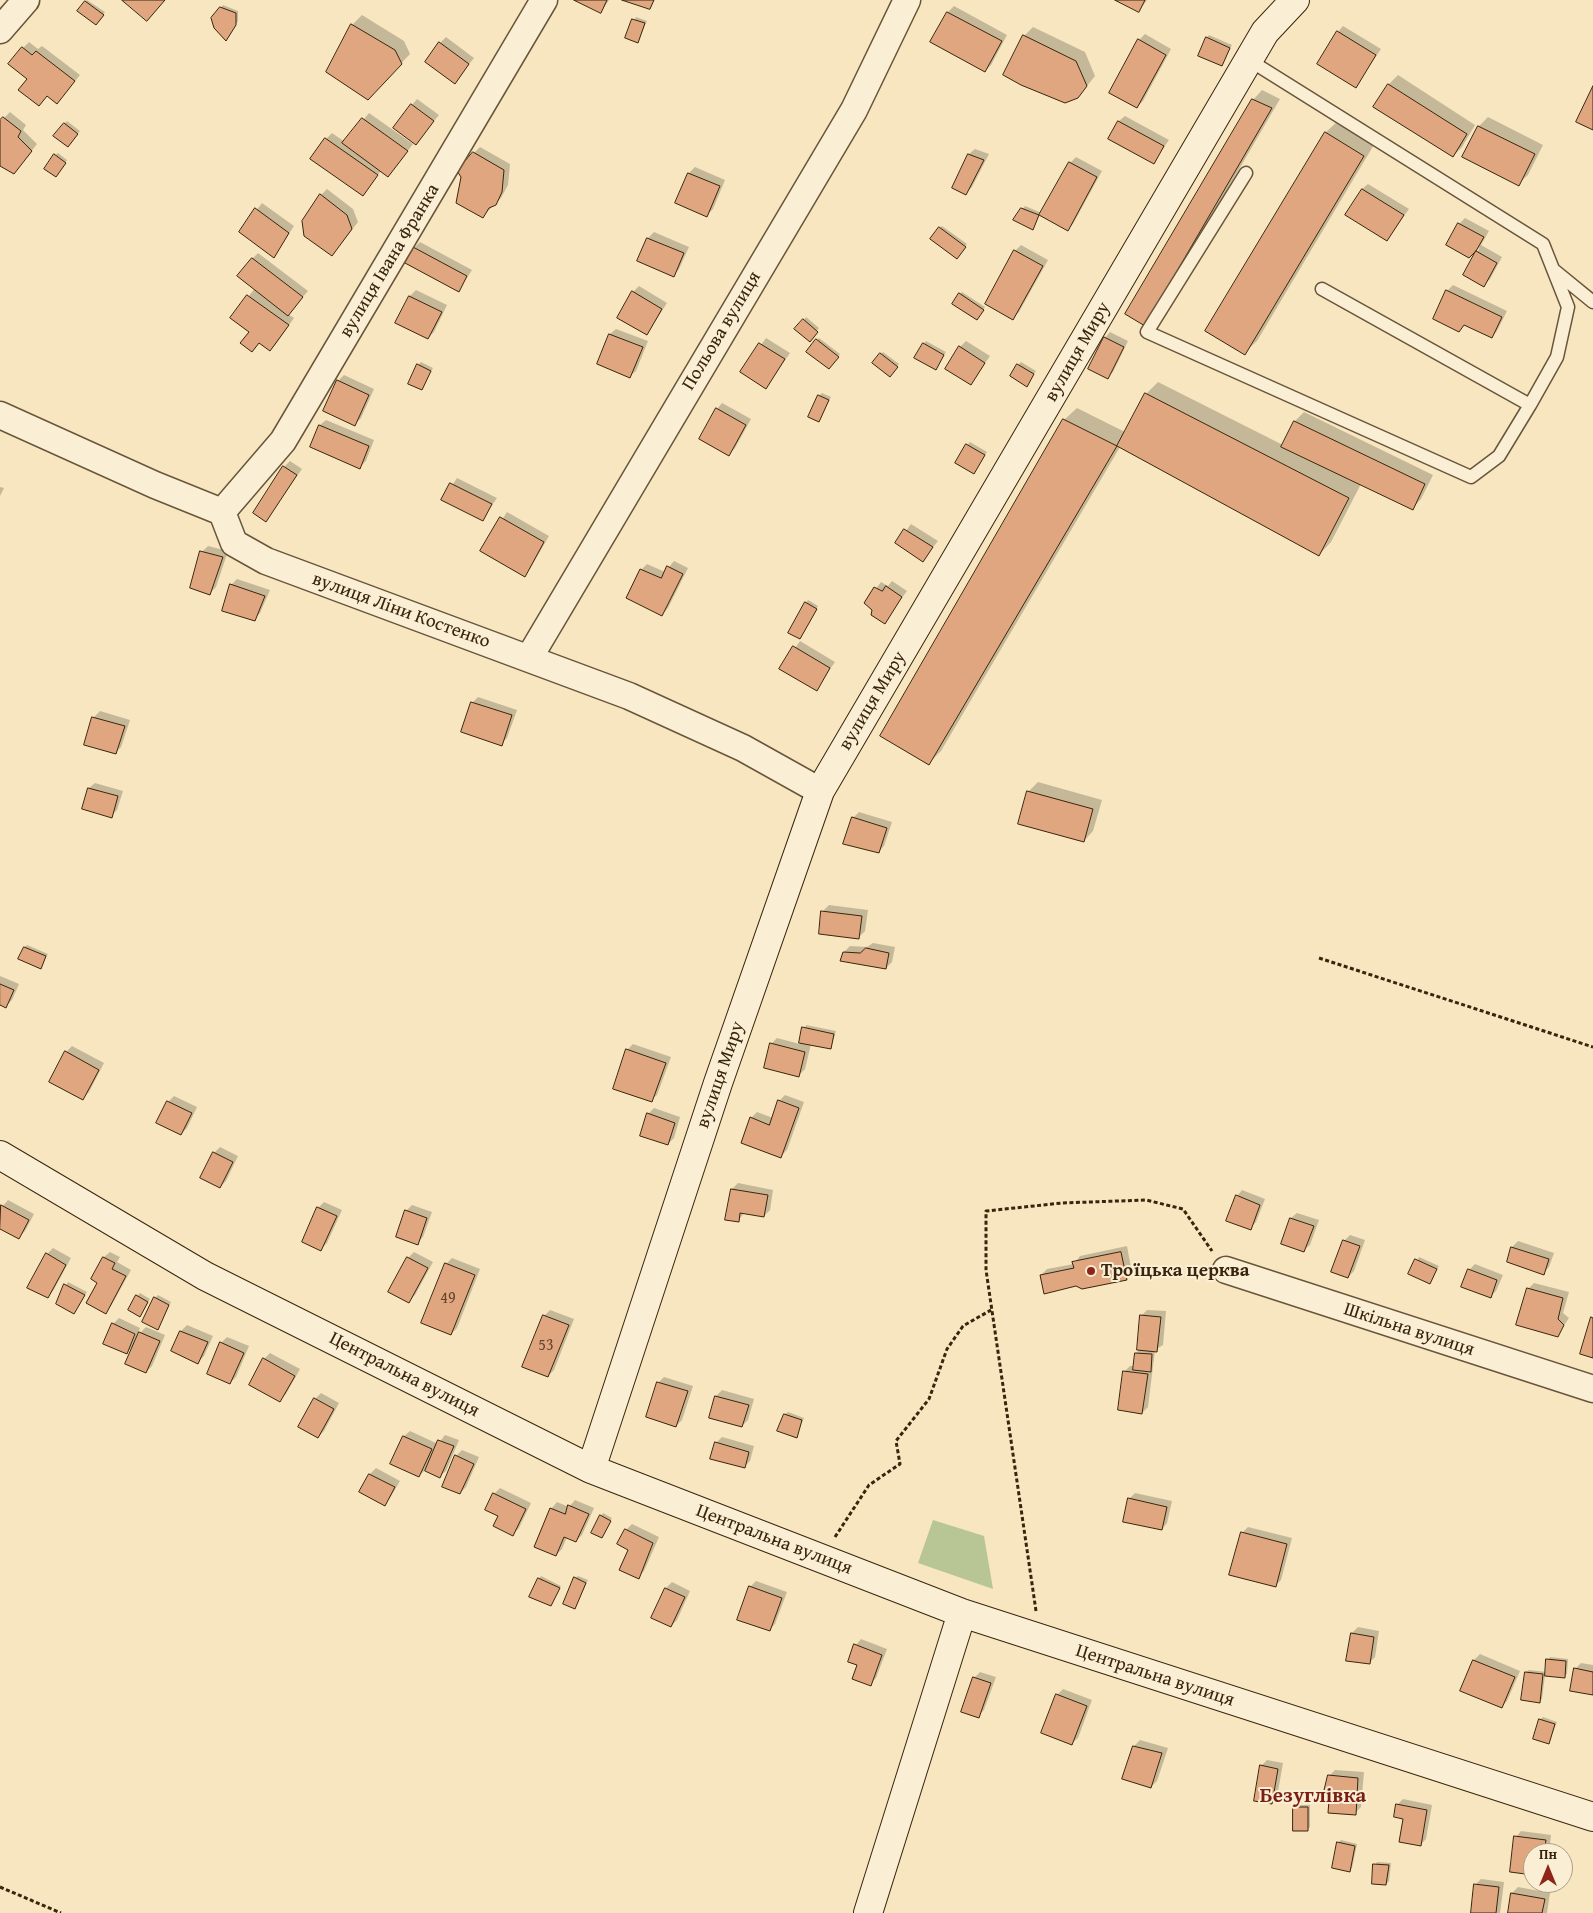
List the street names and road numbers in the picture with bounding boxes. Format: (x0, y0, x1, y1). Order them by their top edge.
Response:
street label: вулиця Івана Франка (335, 180, 445, 342)
street label: Польова вулиця (678, 267, 766, 395)
street label: вулиця Миру (1040, 298, 1116, 406)
street label: вулиця Ліни Костенко (309, 568, 493, 654)
street label: вулиця Миру (835, 647, 911, 755)
street label: вулиця Миру (692, 1019, 750, 1131)
street label: Шкільна вулиця (1341, 1298, 1477, 1362)
street label: Центральна вулиця (325, 1327, 483, 1423)
street label: Центральна вулиця (693, 1500, 855, 1580)
street label: Центральна вулиця (1073, 1640, 1237, 1712)

